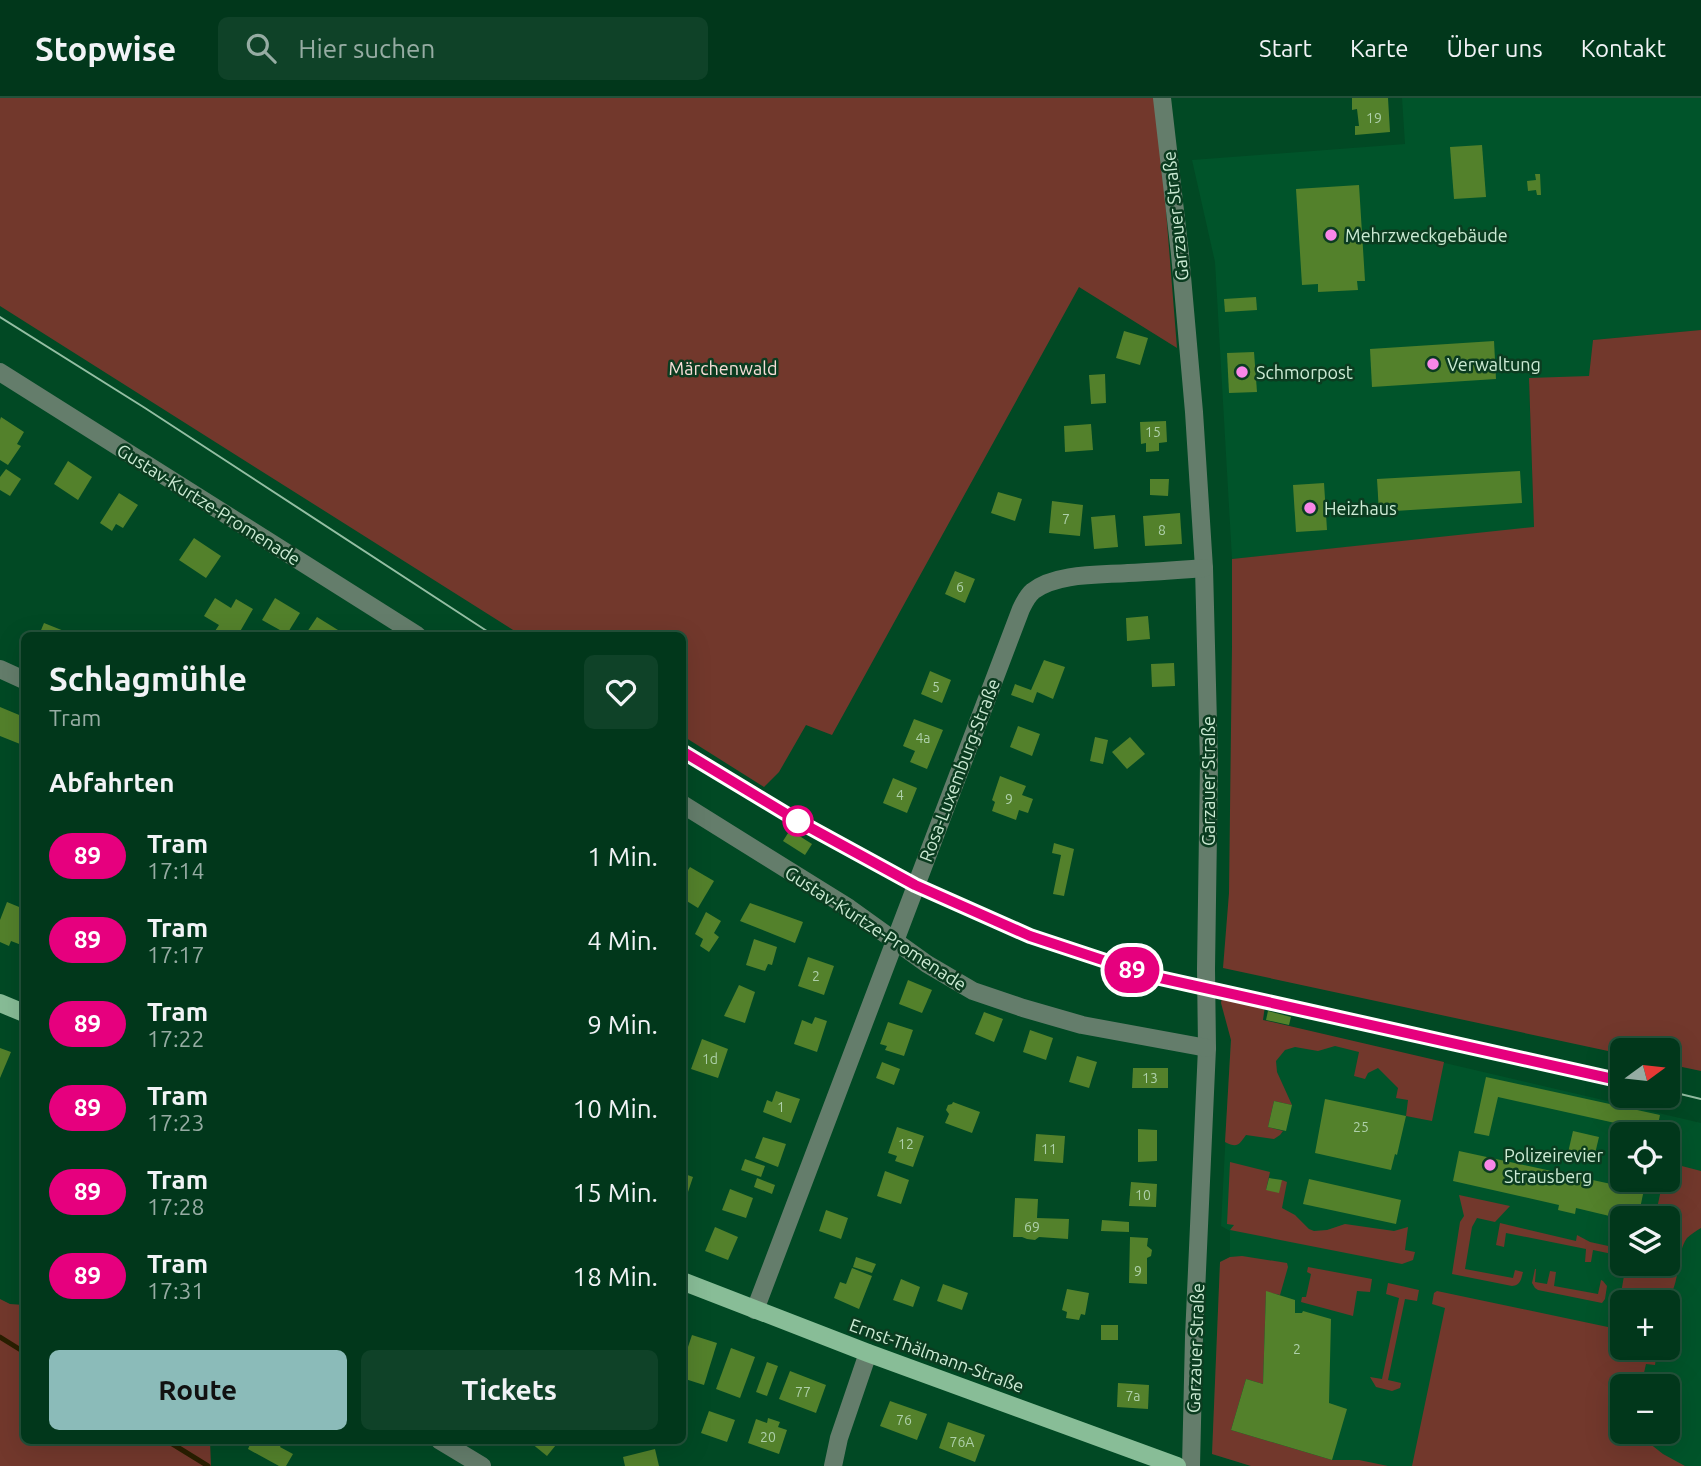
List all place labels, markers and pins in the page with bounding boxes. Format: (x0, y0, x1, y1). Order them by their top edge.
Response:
place label: Mehrzweckgebäude (1345, 225, 1508, 245)
marker: Mehrzweckgebäude (1323, 227, 1339, 243)
place label: Verwaltung (1447, 354, 1541, 374)
marker: Verwaltung (1425, 356, 1441, 372)
place label: Schmorpost (1256, 362, 1353, 382)
marker: Schmorpost (1234, 364, 1250, 380)
place label: Heizhaus (1324, 498, 1397, 518)
marker: Heizhaus (1302, 500, 1318, 516)
unlabelled marker (783, 806, 813, 836)
place label: Polizeirevier Strausberg (1504, 1145, 1603, 1186)
marker: Polizeirevier Strausberg (1482, 1157, 1498, 1173)

